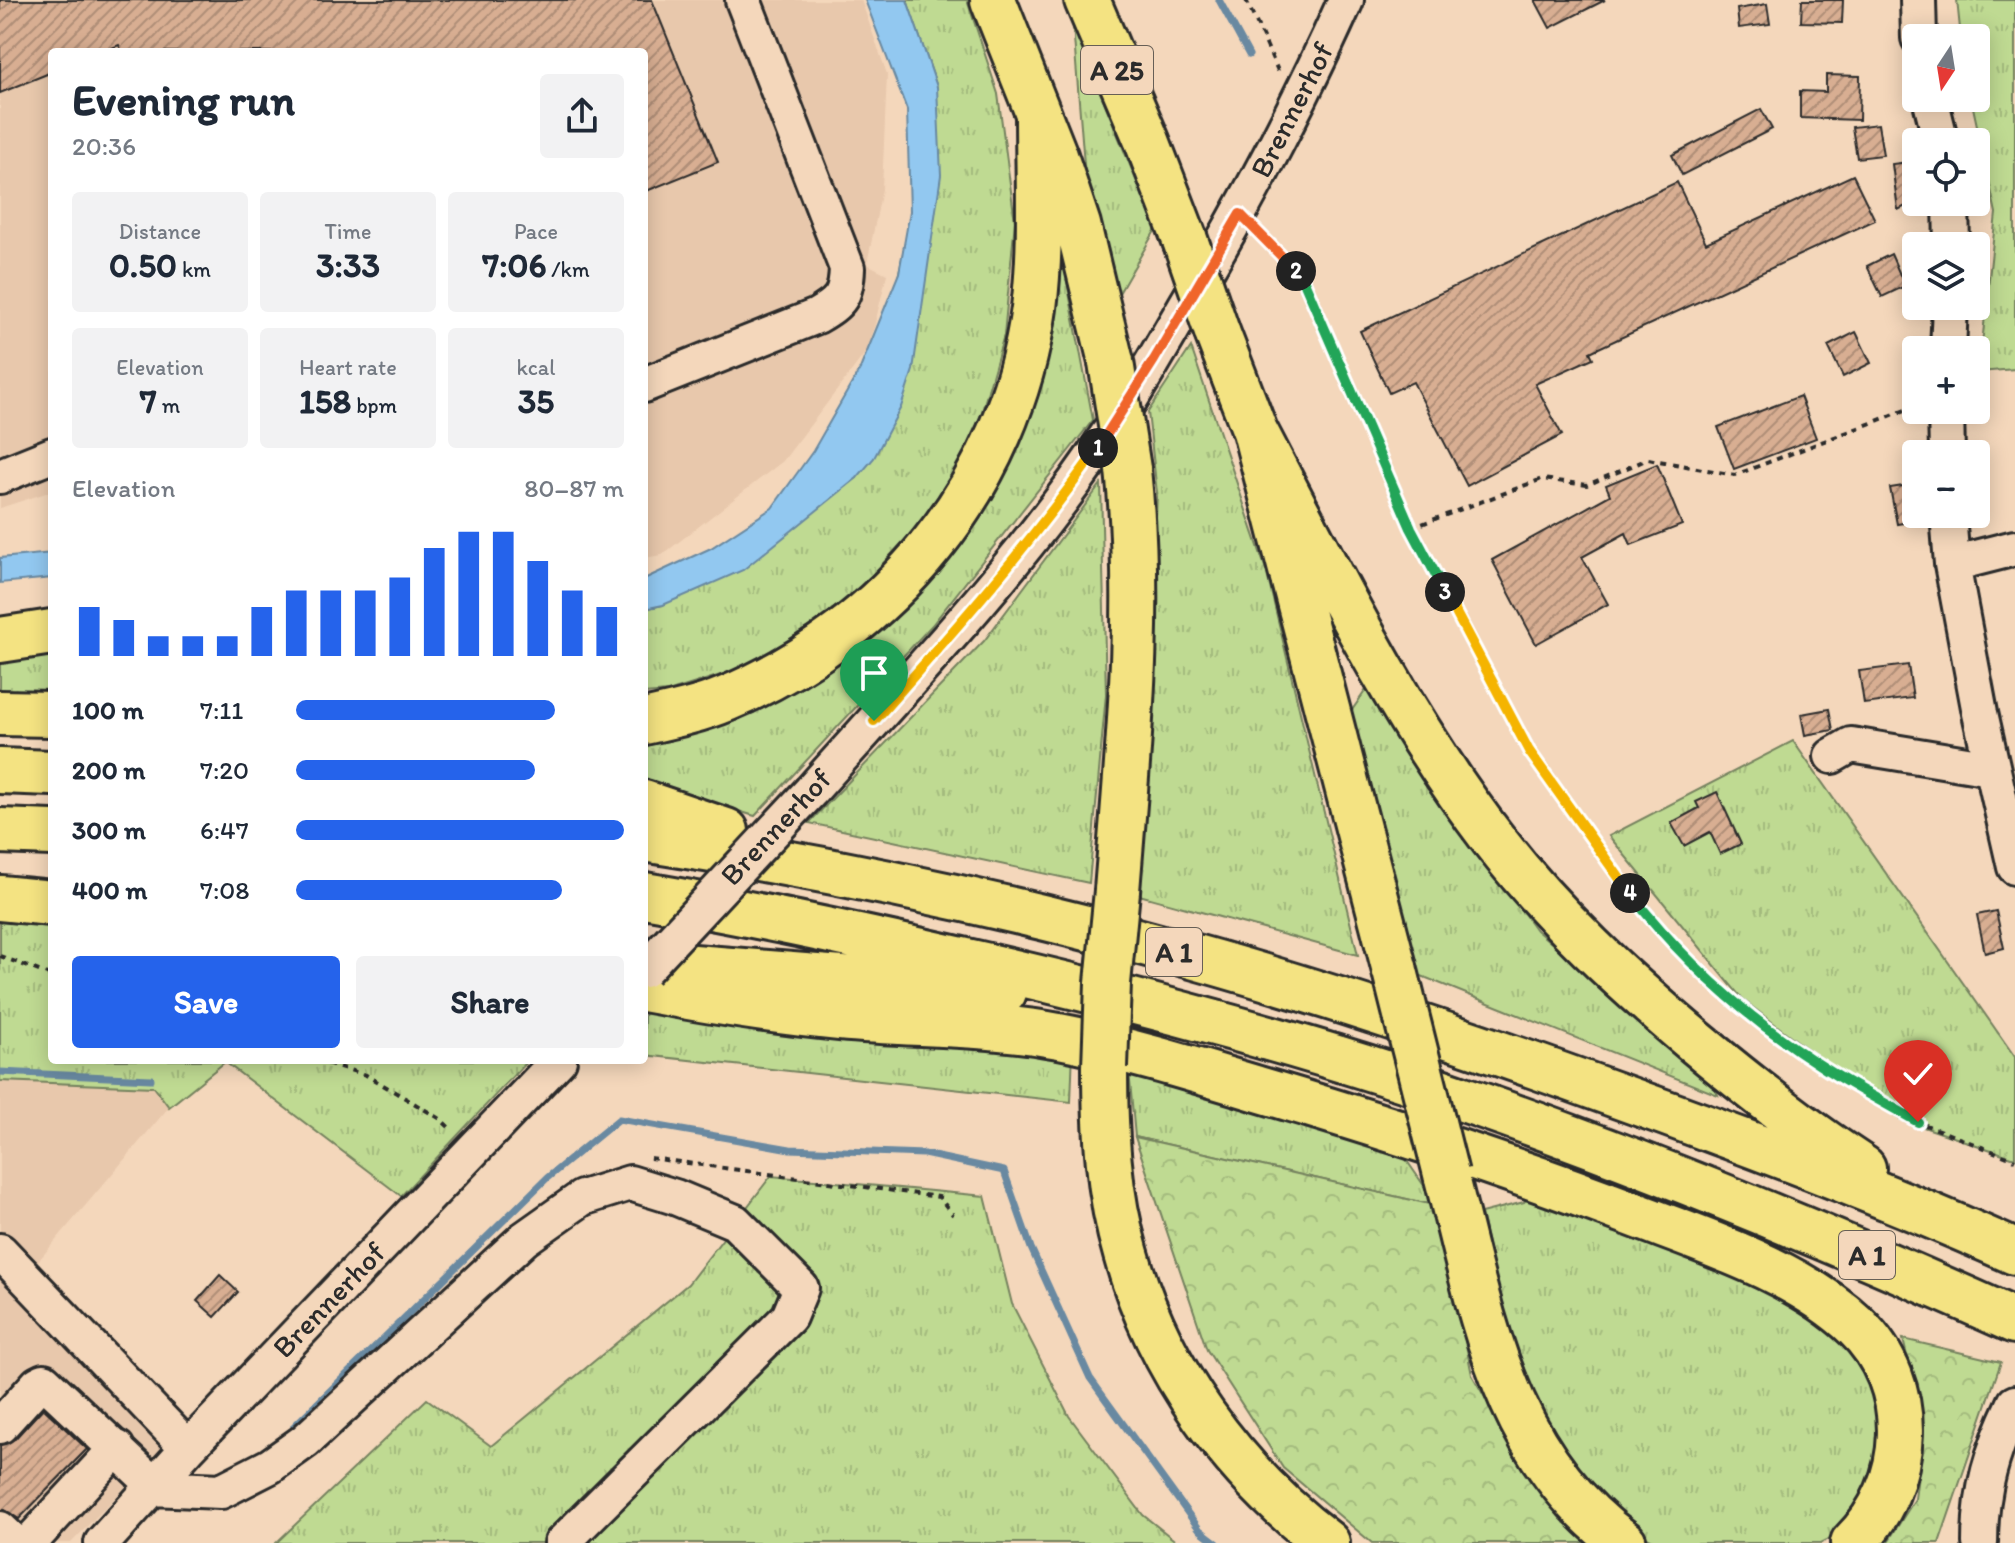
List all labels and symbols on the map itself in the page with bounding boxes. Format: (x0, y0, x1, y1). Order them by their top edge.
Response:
north arrow (1902, 24, 1990, 112)
street label: Brennerhof (1242, 35, 1342, 184)
road number: A 25 (1081, 46, 1153, 94)
pin: 2 (1276, 251, 1316, 291)
pin: 1 (1078, 428, 1118, 468)
pin: 3 (1425, 572, 1465, 612)
pin (840, 639, 908, 721)
street label: Brennerhof (712, 760, 840, 893)
pin: 4 (1610, 873, 1650, 913)
road number: A 1 (1146, 928, 1202, 976)
pin (1884, 1040, 1952, 1122)
road number: A 1 (1839, 1231, 1895, 1279)
street label: Brennerhof (264, 1234, 393, 1365)

